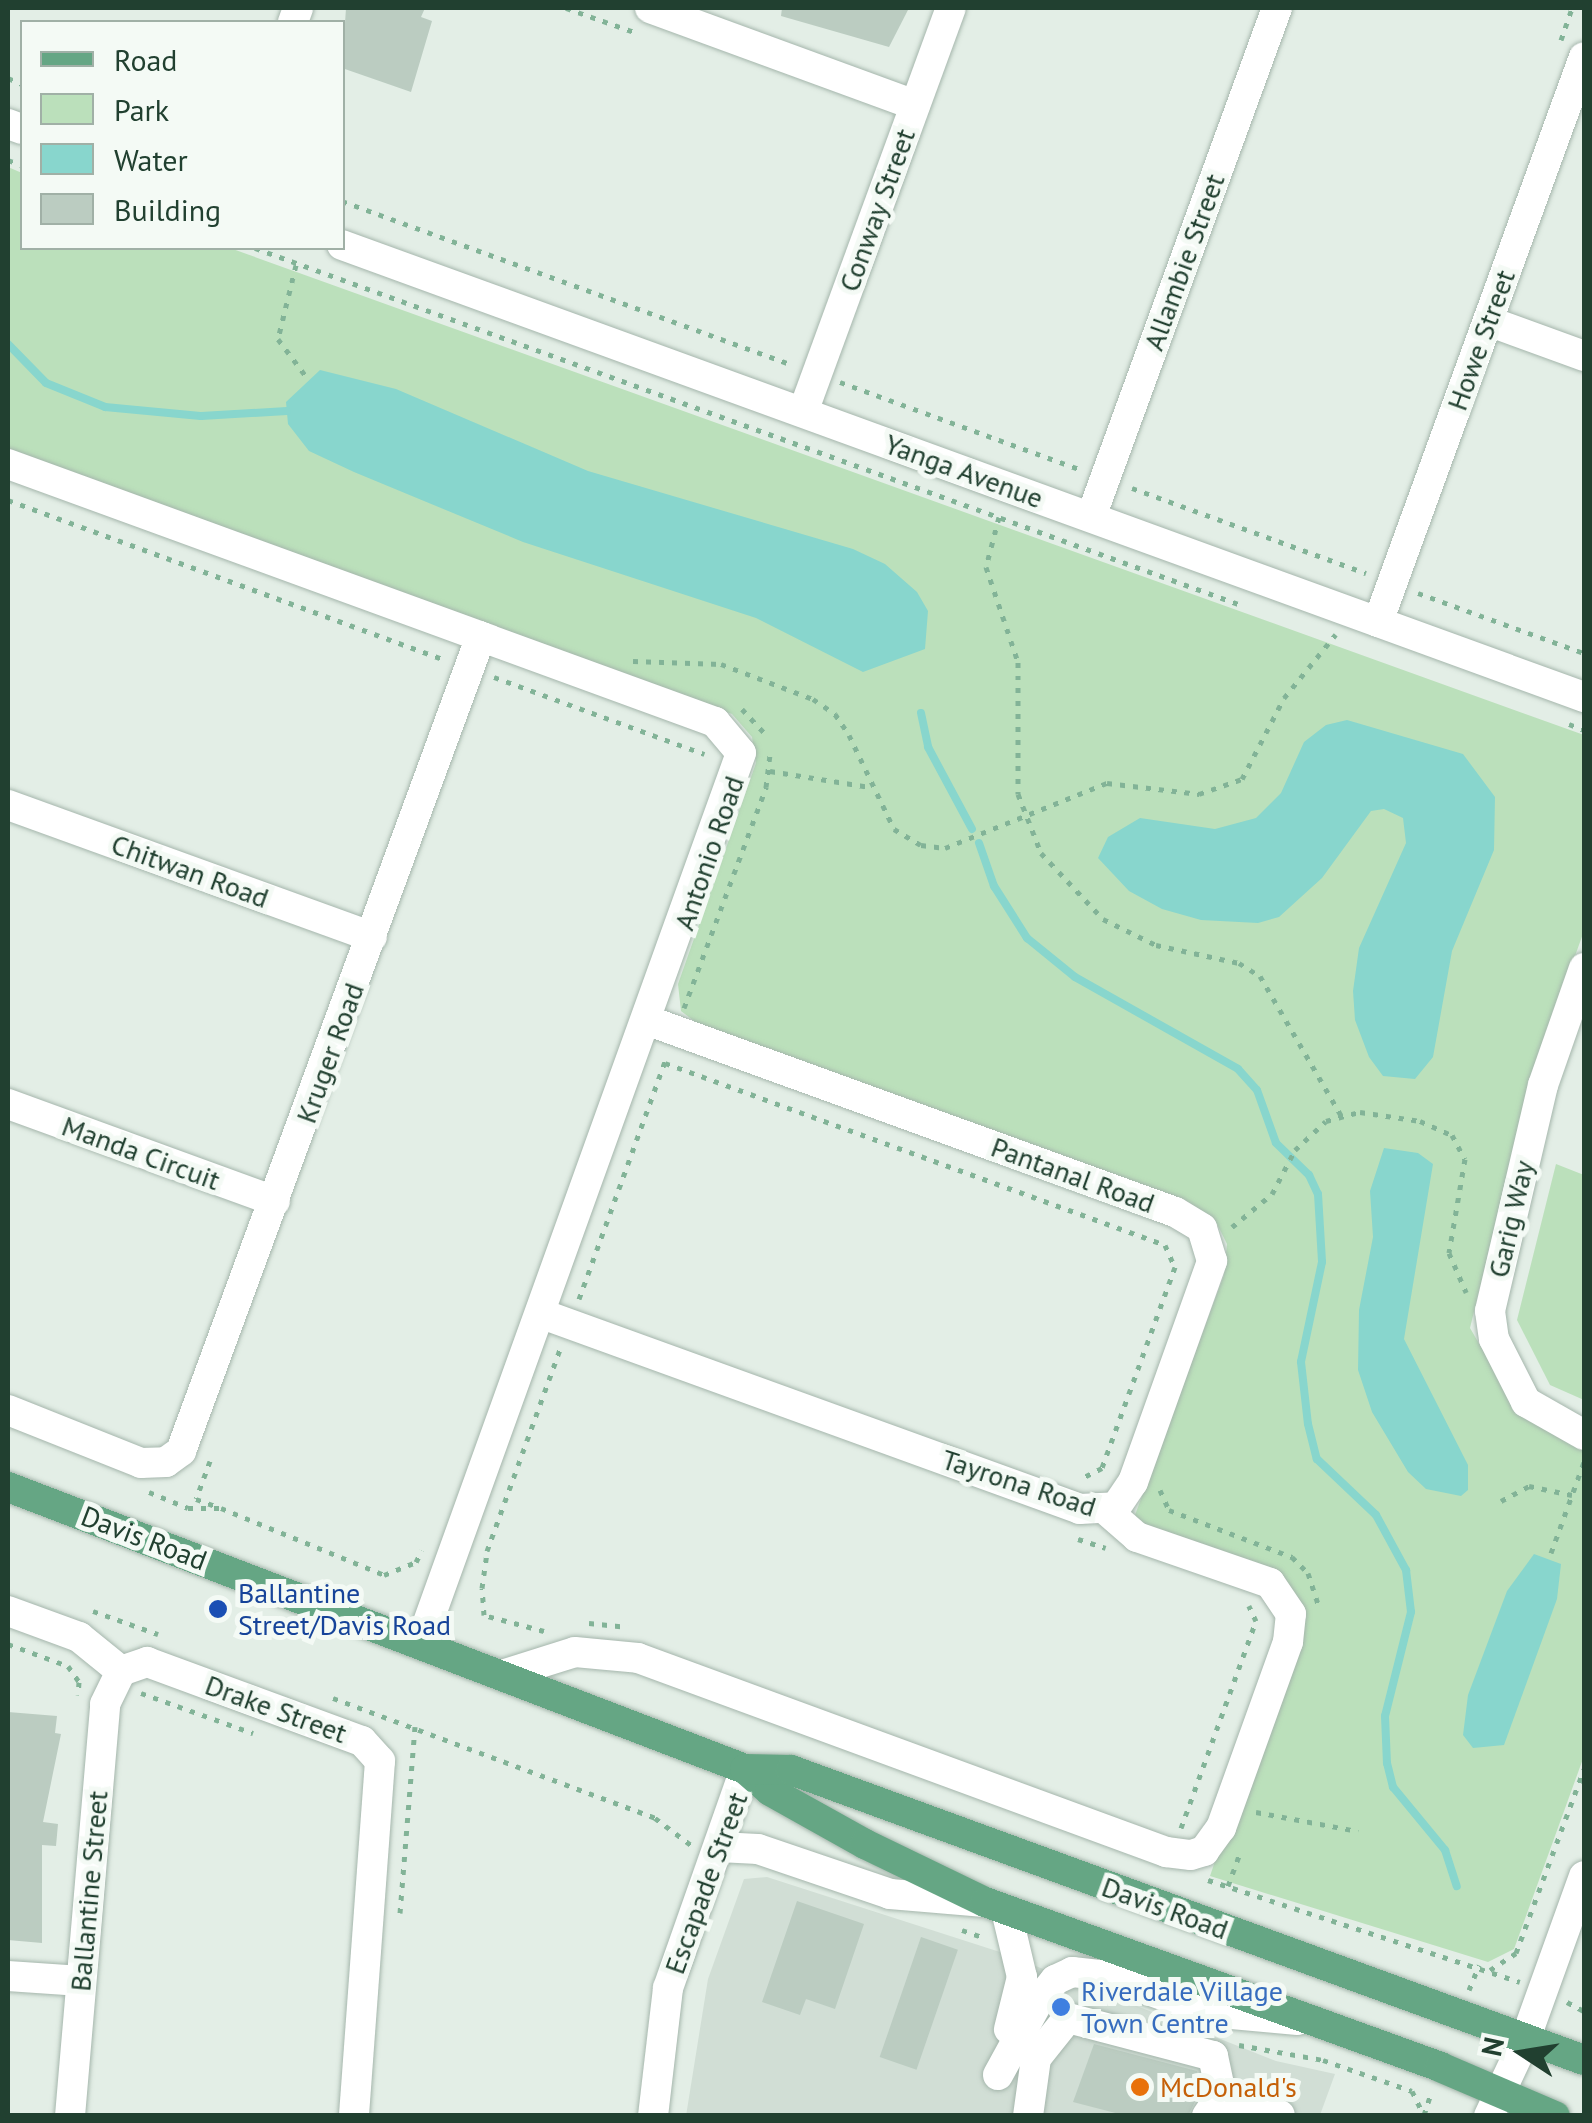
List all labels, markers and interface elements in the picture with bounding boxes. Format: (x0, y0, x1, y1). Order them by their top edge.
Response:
legend (20, 20, 345, 250)
text: Road (114, 40, 178, 79)
text: Park (114, 90, 169, 129)
street label: Conway Street (832, 124, 922, 296)
text: Water (114, 140, 188, 179)
street label: Allambie Street (1137, 169, 1231, 355)
text: Building (114, 190, 221, 229)
street label: Howe Street (1440, 265, 1522, 415)
street label: Yanga Avenue (880, 427, 1048, 515)
street label: Antonio Road (667, 772, 751, 934)
street label: Chitwan Road (107, 827, 273, 915)
street label: Kruger Road (289, 978, 371, 1128)
street label: Manda Circuit (57, 1109, 225, 1197)
street label: Pantanal Road (987, 1130, 1159, 1220)
street label: Garig Way (1481, 1157, 1541, 1281)
street label: Tayrona Road (938, 1442, 1100, 1524)
street label: Davis Road (76, 1499, 212, 1577)
place label: Ballantine Street/Davis Road (238, 1576, 451, 1642)
marker: Ballantine Street/Davis Road (207, 1598, 229, 1620)
street label: Drake Street (201, 1668, 351, 1750)
street label: Escapade Street (658, 1788, 754, 1978)
street label: Ballantine Street (63, 1789, 115, 1993)
street label: Davis Road (1097, 1870, 1233, 1946)
place label: Riverdale Village Town Centre (1081, 1974, 1284, 2040)
marker: Riverdale Village Town Centre (1050, 1996, 1072, 2018)
north arrow (1472, 2003, 1572, 2103)
text: N (1472, 2034, 1512, 2060)
place label: McDonald's (1160, 2070, 1297, 2104)
marker: McDonald's (1129, 2076, 1151, 2098)

